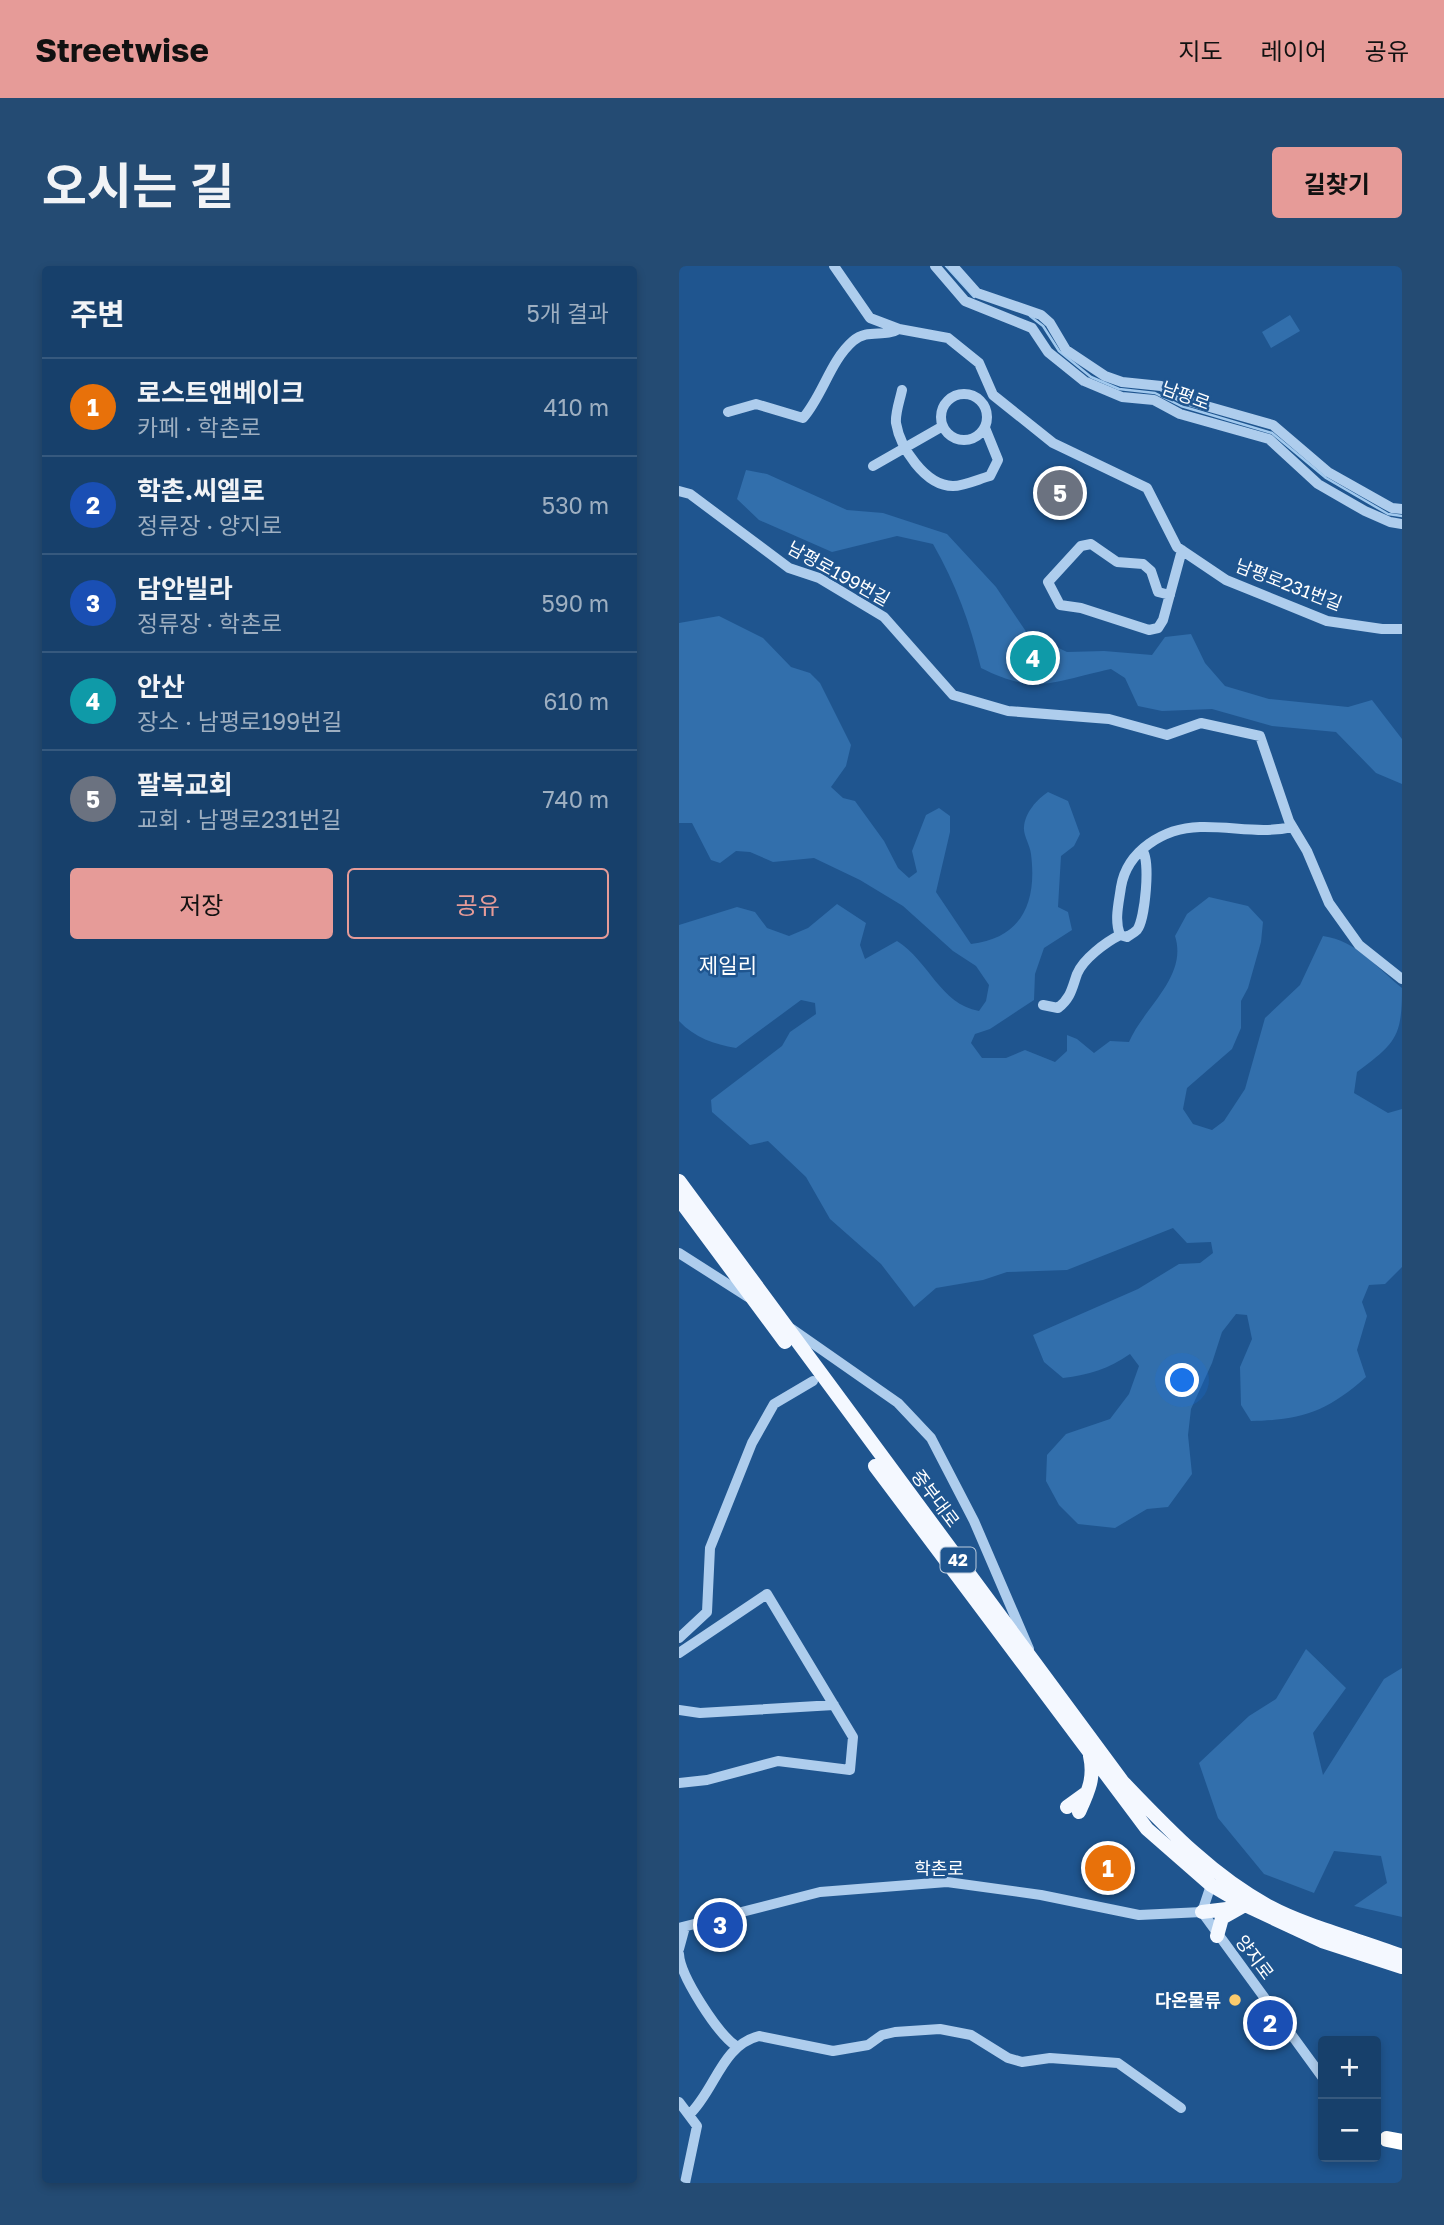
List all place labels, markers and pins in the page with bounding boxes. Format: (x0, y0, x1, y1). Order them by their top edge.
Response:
pin: 5 (1037, 467, 1083, 519)
pin: 4 (1010, 632, 1056, 684)
pin: 1 (1085, 1842, 1131, 1894)
pin: 3 (697, 1899, 743, 1951)
place label: 다온물류 (1155, 1989, 1221, 2011)
marker: 다온물류 (1227, 1992, 1243, 2008)
pin: 2 (1247, 1997, 1293, 2049)

